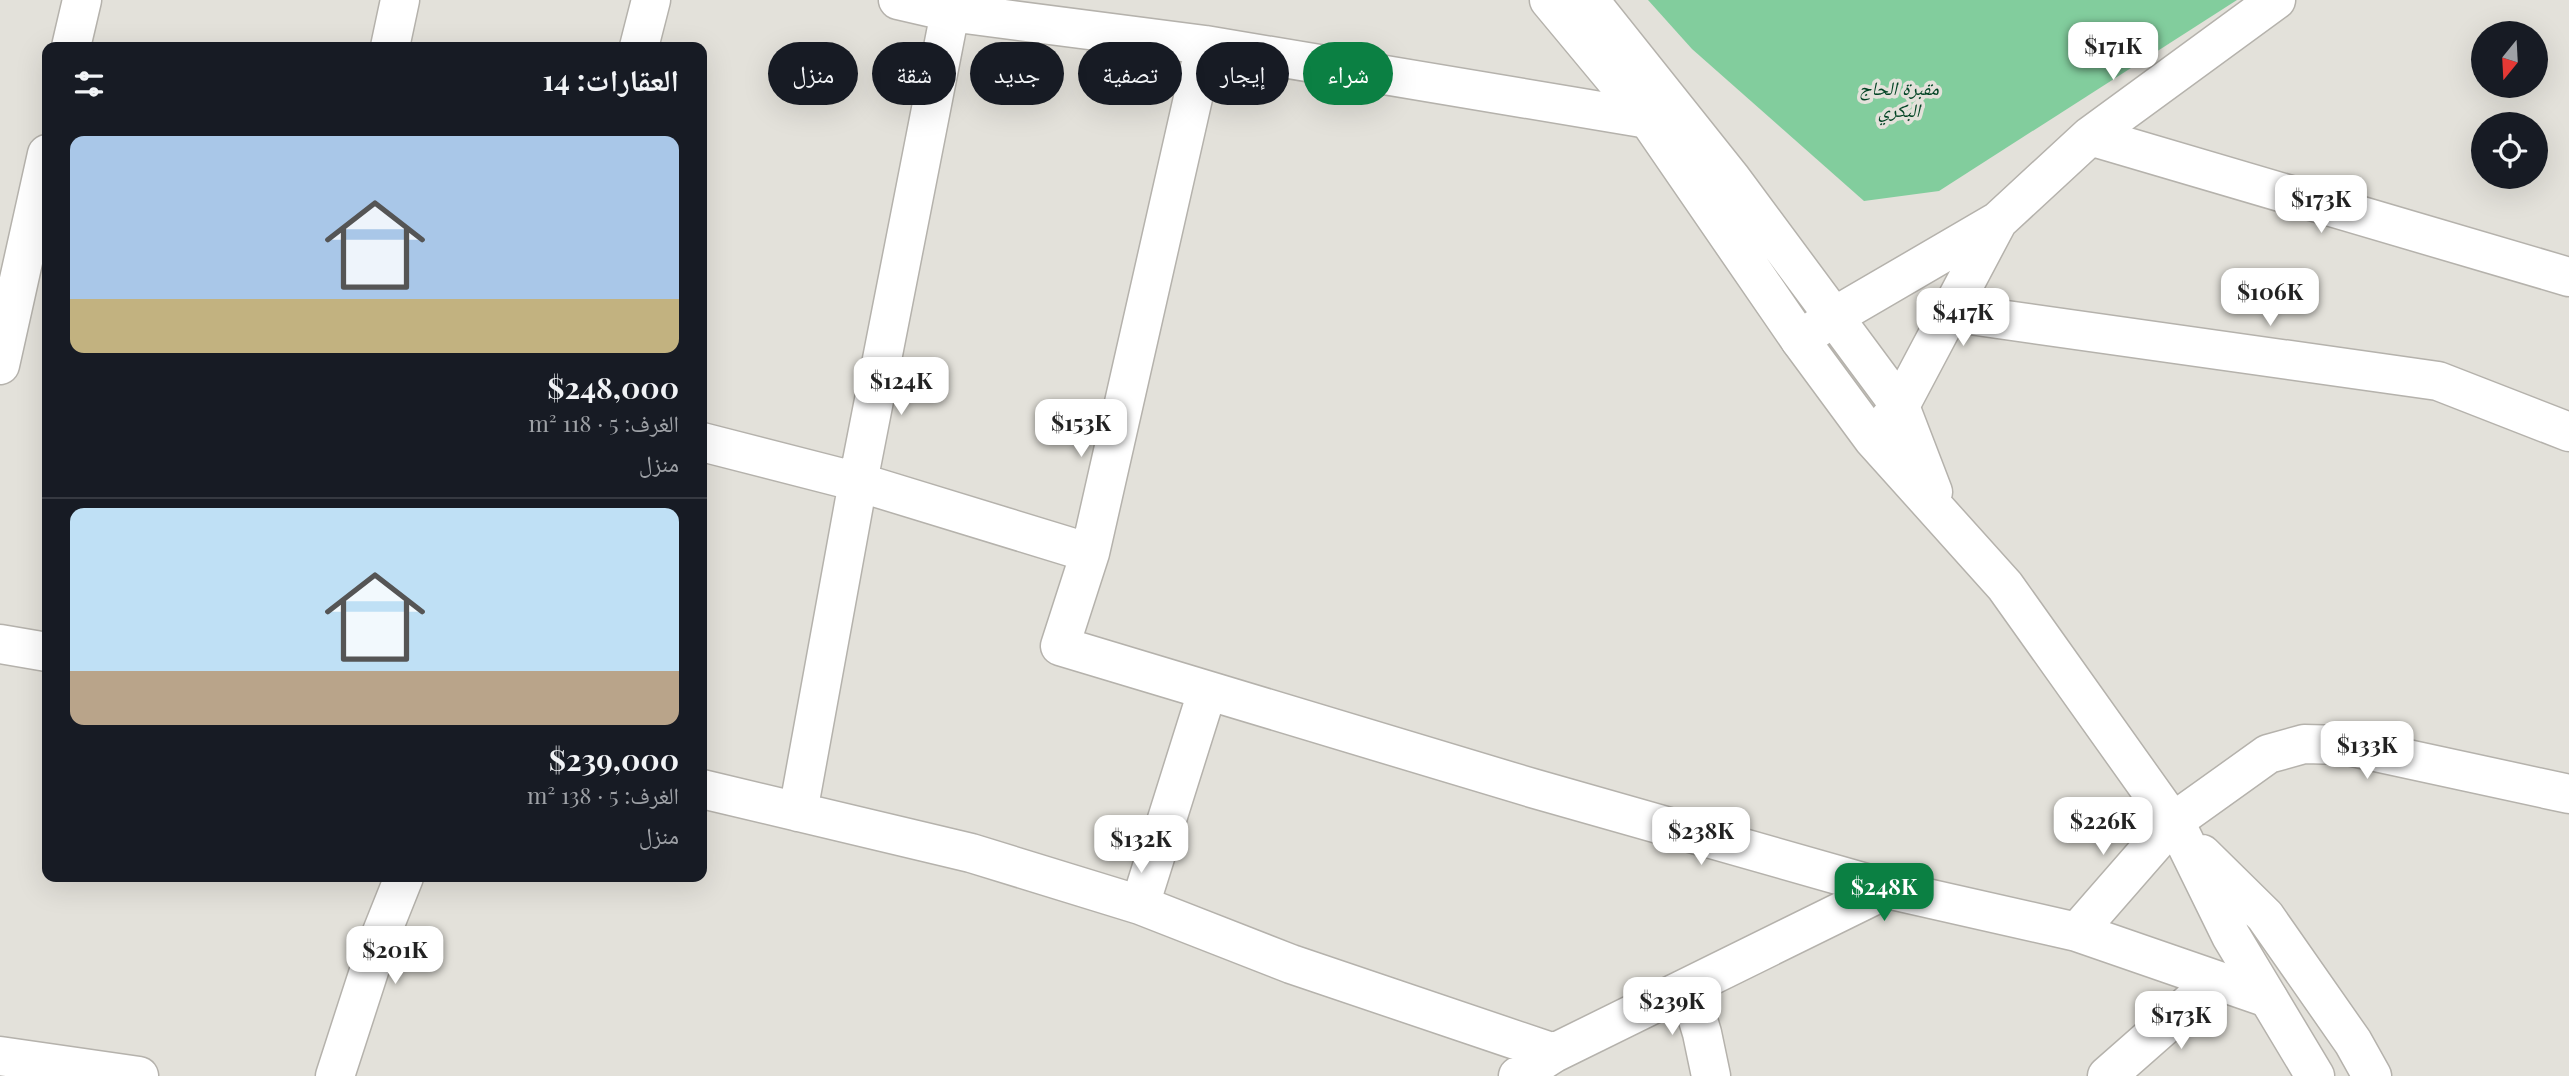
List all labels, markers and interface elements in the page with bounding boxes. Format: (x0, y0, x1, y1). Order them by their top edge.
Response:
north arrow (2471, 21, 2548, 98)
map controls (2471, 21, 2548, 189)
pin: $171K (2064, 22, 2162, 82)
text: $171K (2084, 29, 2142, 60)
chip: منزل (768, 42, 858, 105)
chip: شقة (872, 42, 956, 105)
chip: جديد (970, 42, 1064, 105)
chip: تصفية (1078, 42, 1182, 105)
chip: إيجار (1196, 42, 1289, 105)
chip: شراء (1303, 42, 1393, 105)
text: العقارات: 14 (542, 59, 679, 99)
icon: filters (70, 65, 108, 103)
park label: مقبرة الحاج البكري (1859, 74, 1939, 126)
button: locate (2471, 112, 2548, 189)
pin: $173K (2272, 176, 2370, 235)
icon: home (312, 182, 438, 308)
text: $173K (2291, 182, 2351, 213)
pin: $106K (2221, 268, 2319, 328)
text: $106K (2237, 275, 2303, 306)
pin: $417K (1914, 288, 2012, 348)
text: $417K (1932, 295, 1994, 326)
pin: $124K (852, 358, 950, 417)
text: $124K (870, 364, 932, 395)
text: $248,000 (547, 367, 679, 407)
pin: $153K (1032, 400, 1130, 459)
text: $153K (1051, 406, 1111, 437)
text: الغرف: 5 · 118 m² (528, 407, 679, 438)
text: منزل (639, 447, 679, 478)
icon: home (312, 554, 438, 680)
pin: $133K (2318, 722, 2416, 781)
text: $133K (2337, 728, 2397, 759)
text: $239,000 (549, 739, 679, 779)
text: الغرف: 5 · 138 m² (527, 779, 679, 810)
pin: $226K (2054, 798, 2152, 857)
text: $226K (2070, 804, 2136, 835)
pin: $238K (1652, 808, 1750, 867)
text: $238K (1668, 814, 1734, 845)
pin: $132K (1092, 816, 1190, 875)
text: منزل (639, 819, 679, 850)
text: $132K (1110, 822, 1172, 853)
pin: $248K (1835, 864, 1933, 923)
text: $248K (1851, 870, 1917, 901)
pin: $201K (346, 926, 444, 986)
text: $201K (362, 933, 428, 964)
pin: $239K (1623, 978, 1721, 1037)
text: $239K (1639, 984, 1705, 1015)
pin: $173K (2132, 992, 2230, 1051)
text: $173K (2151, 998, 2211, 1029)

